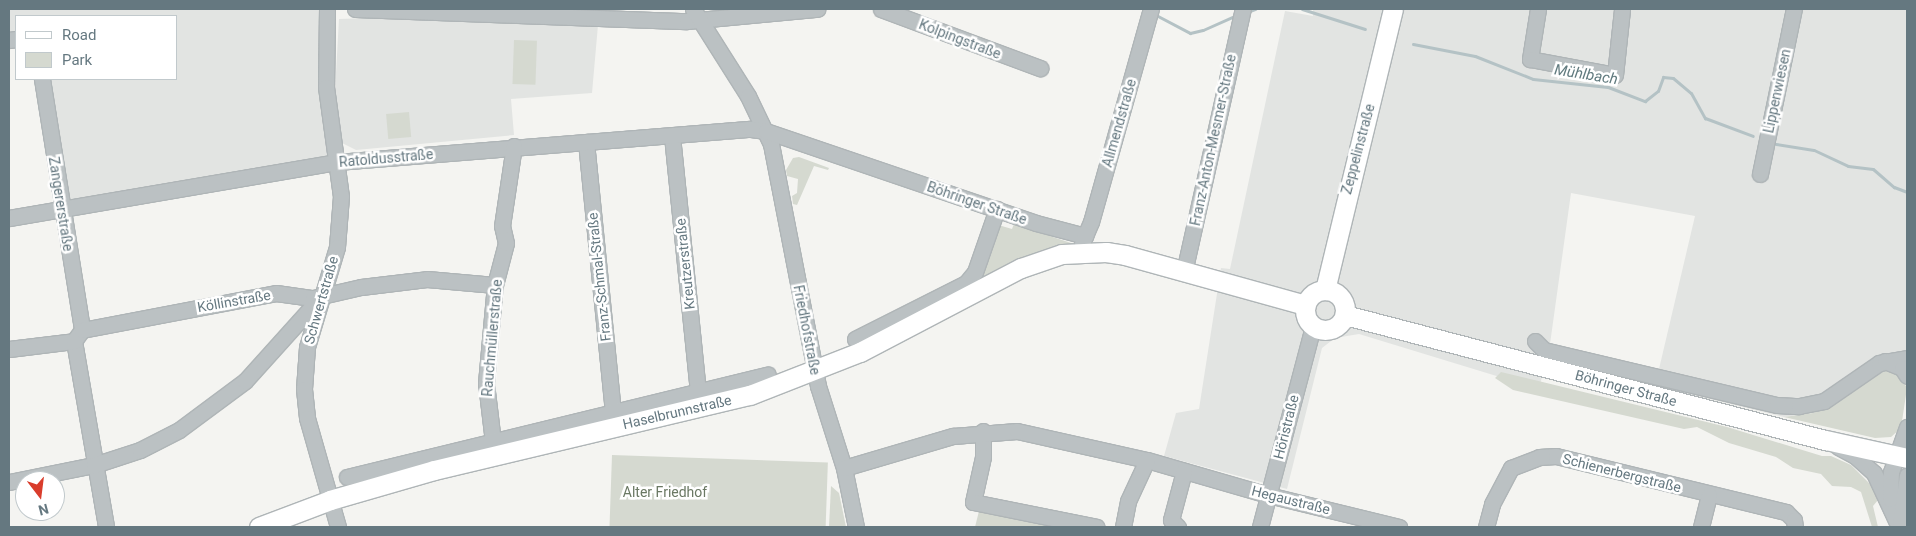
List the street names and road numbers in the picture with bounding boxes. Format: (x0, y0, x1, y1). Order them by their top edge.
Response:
street label: Kolpingstraße (917, 16, 1003, 62)
street label: Lippenwiesen (1760, 47, 1794, 135)
street label: Franz-Anton-Mesmer-Straße (1187, 53, 1239, 227)
street label: Allmendstraße (1098, 77, 1140, 169)
street label: Zeppelinstraße (1338, 102, 1378, 196)
street label: Ratoldusstraße (338, 146, 434, 170)
street label: Zangererstraße (45, 156, 77, 252)
street label: Böhringer Straße (925, 178, 1029, 228)
street label: Franz-Schmal-Straße (584, 212, 614, 342)
street label: Kreutzerstraße (672, 217, 698, 311)
street label: Schwertstraße (300, 254, 342, 346)
street label: Rauchmüllerstraße (479, 279, 505, 397)
street label: Friedhofstraße (790, 284, 824, 376)
street label: Köllinstraße (196, 286, 272, 316)
street label: Böhringer Straße (1573, 366, 1679, 410)
street label: Haselbrunnstraße (621, 391, 733, 433)
street label: Höristraße (1270, 393, 1302, 461)
street label: Schienerbergstraße (1561, 450, 1683, 496)
street label: Hegaustraße (1250, 482, 1332, 518)

